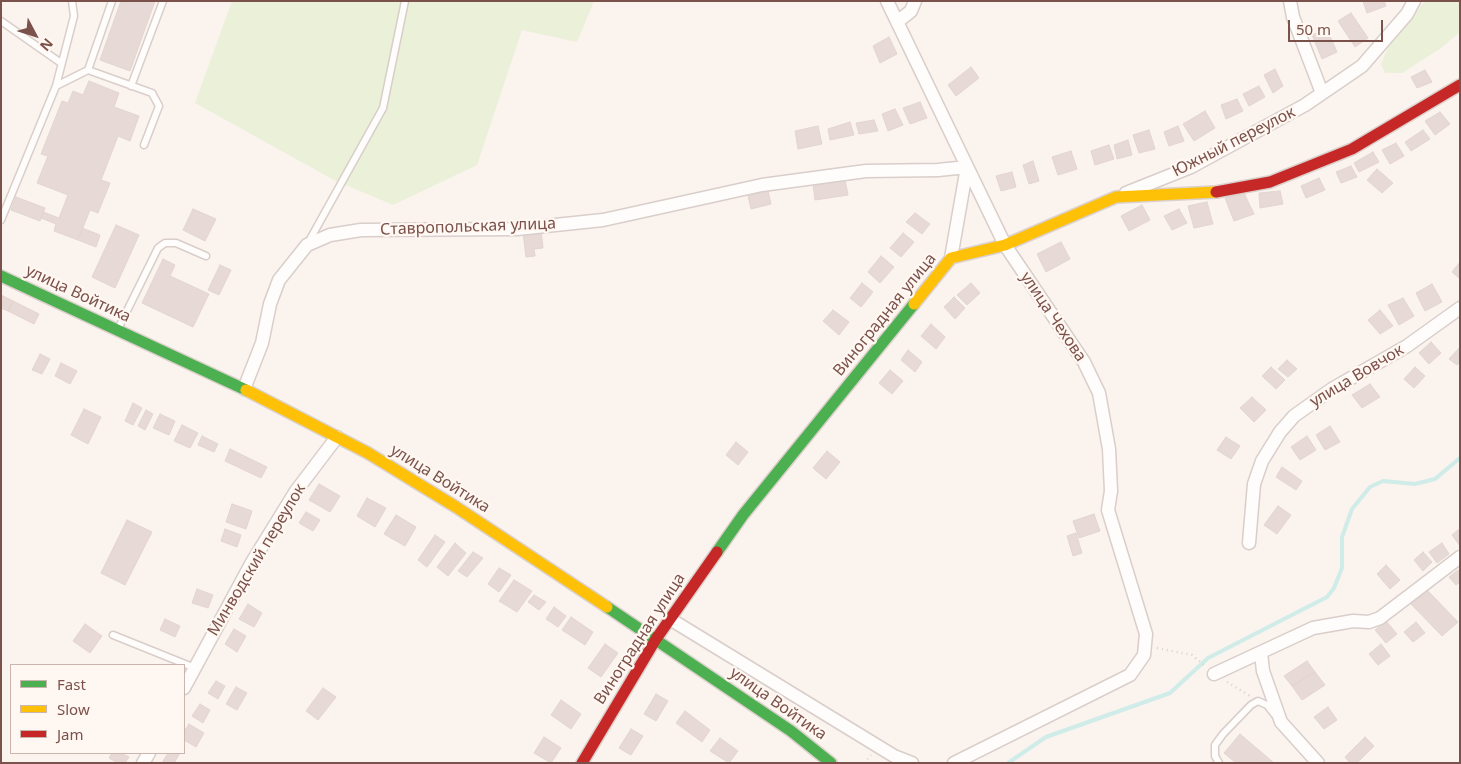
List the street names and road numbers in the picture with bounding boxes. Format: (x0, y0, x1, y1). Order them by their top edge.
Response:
street label: Южный переулок (1169, 103, 1299, 181)
street label: Ставропольская улица (380, 214, 556, 240)
street label: Виноградная улица (830, 250, 940, 380)
street label: улица Войтика (22, 261, 134, 327)
street label: улица Чехова (1016, 268, 1090, 366)
street label: улица Вовчок (1307, 341, 1407, 411)
street label: улица Войтика (387, 441, 493, 517)
street label: Минводский переулок (204, 480, 310, 640)
street label: Виноградная улица (590, 570, 690, 708)
street label: улица Войтика (726, 663, 830, 745)

